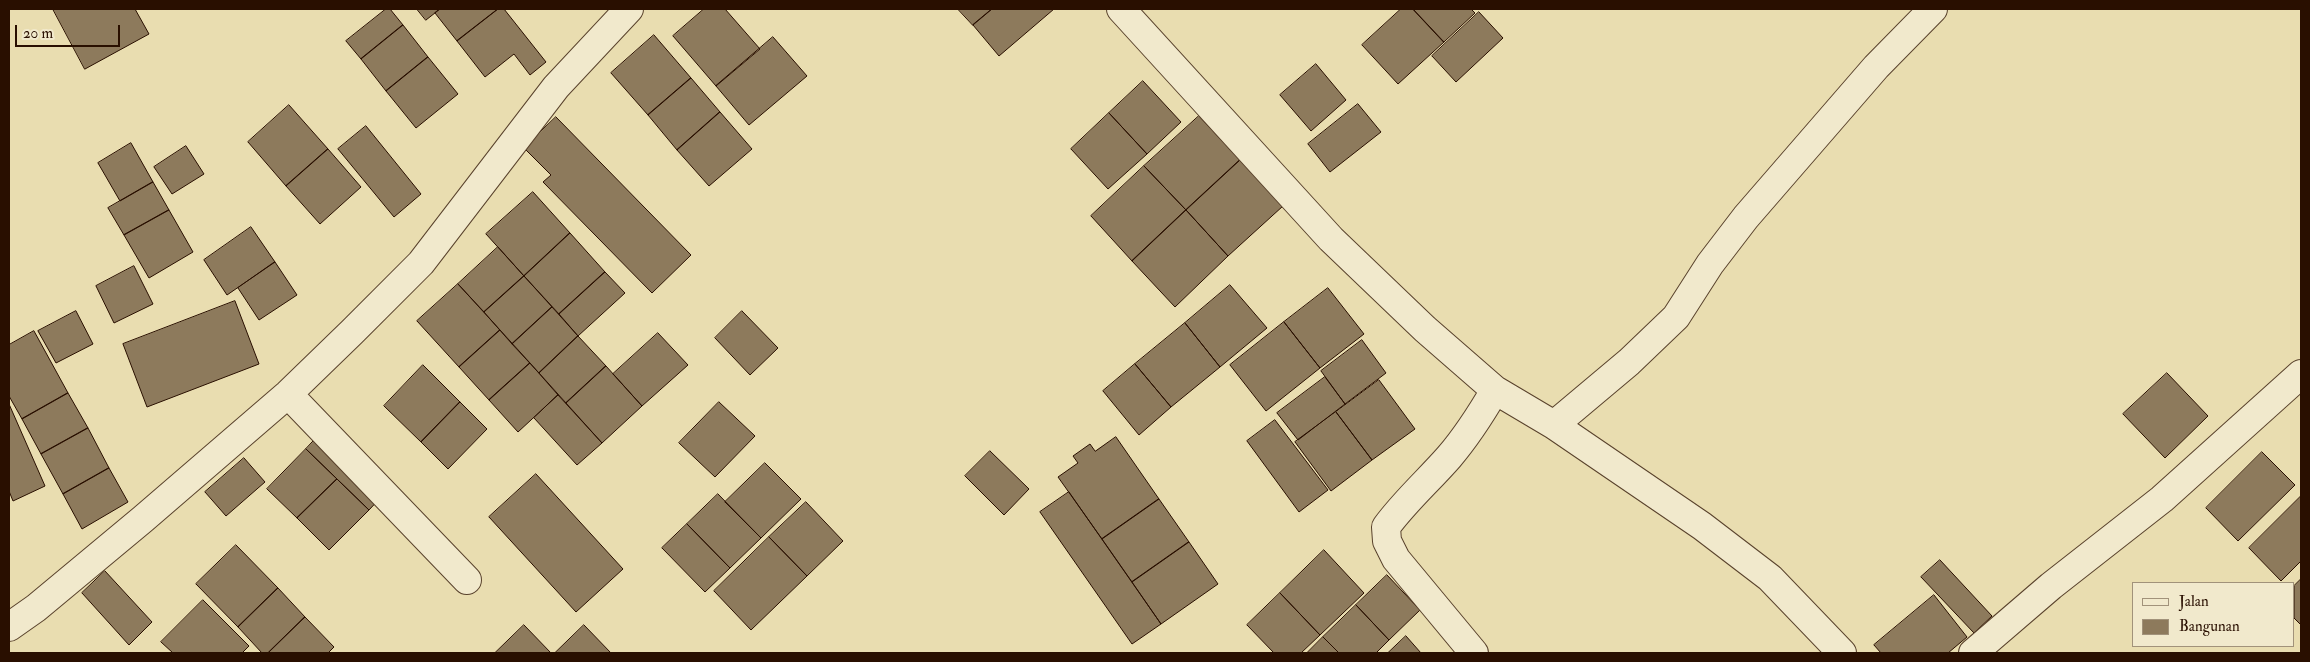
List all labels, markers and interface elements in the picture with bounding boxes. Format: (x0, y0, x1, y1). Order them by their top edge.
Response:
scale bar (18, 15, 122, 47)
text: 20 m (23, 24, 53, 43)
legend (2132, 582, 2295, 647)
text: Jalan (2179, 592, 2209, 611)
text: Bangunan (2179, 617, 2240, 636)

